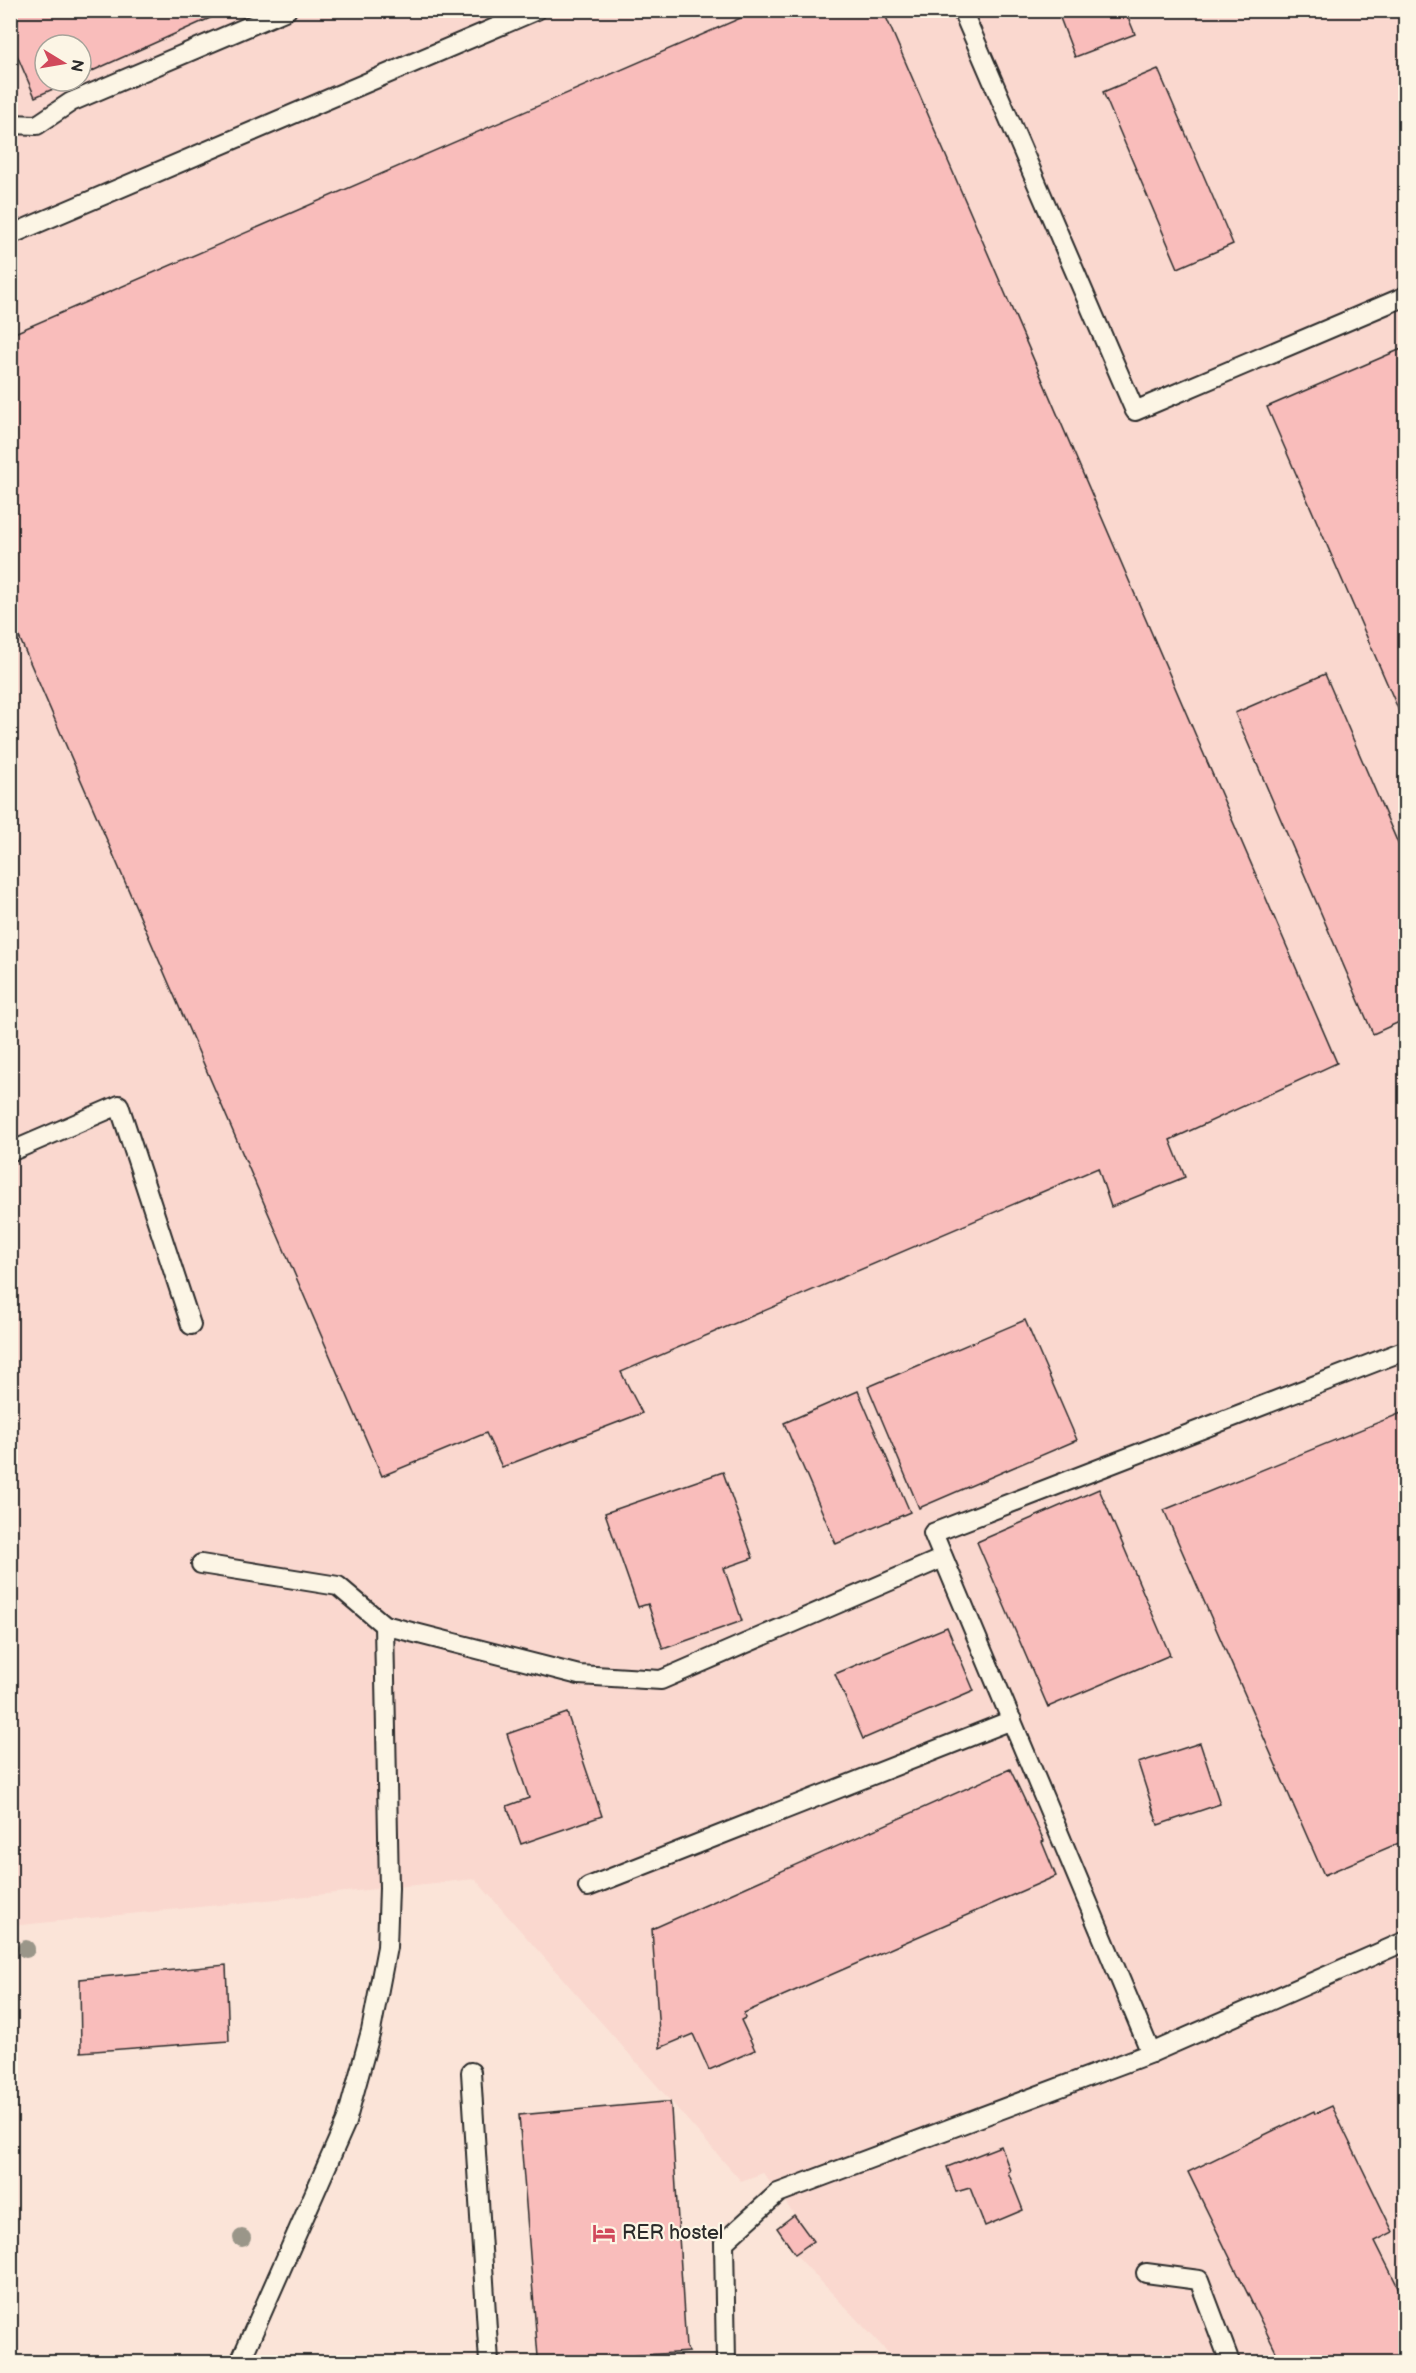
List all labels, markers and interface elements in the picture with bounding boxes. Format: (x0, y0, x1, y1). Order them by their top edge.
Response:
north arrow (33, 33, 93, 93)
text: N (66, 58, 87, 73)
hotel icon: RER hostel (591, 2220, 617, 2246)
place label: RER hostel (622, 2221, 723, 2245)

